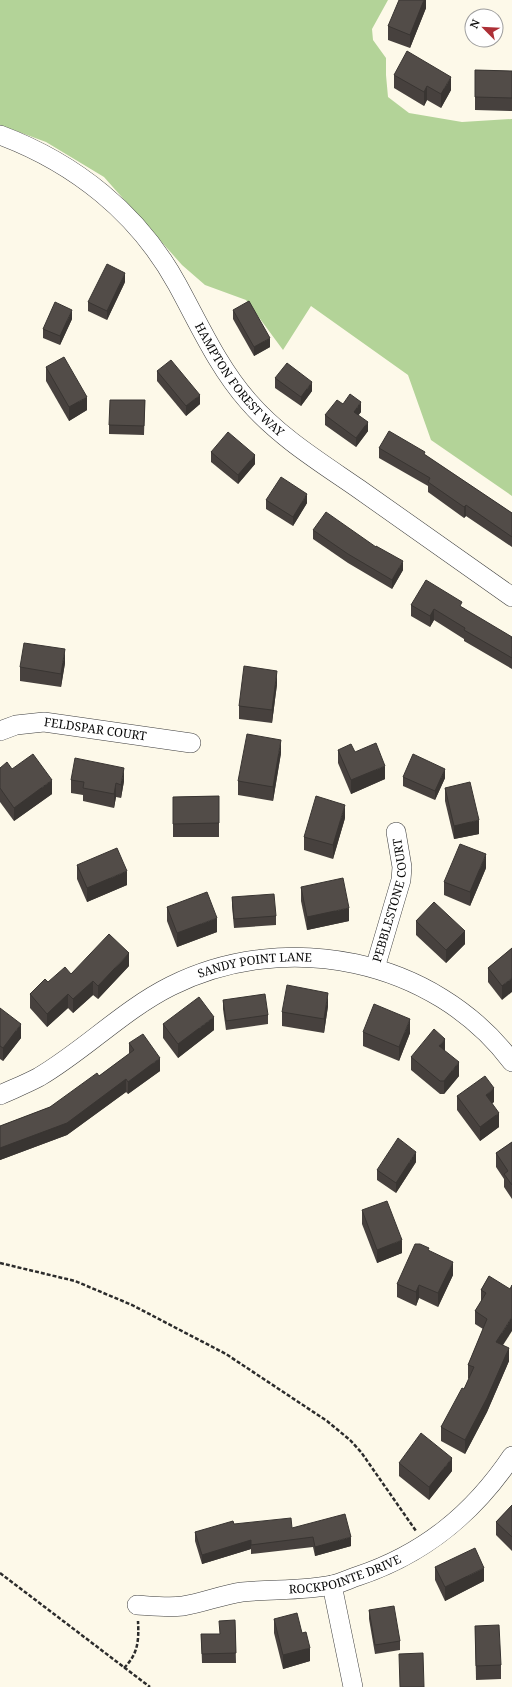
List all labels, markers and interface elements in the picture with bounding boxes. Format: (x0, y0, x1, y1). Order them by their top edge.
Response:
north arrow (464, 8, 504, 48)
text: N (466, 16, 483, 31)
street label: HAMPTON FOREST WAY (191, 319, 288, 440)
street label: FELDSPAR COURT (43, 713, 148, 745)
street label: PEBBLESTONE COURT (368, 837, 410, 964)
street label: SANDY POINT LANE (195, 948, 312, 982)
street label: ROCKPOINTE DRIVE (288, 1550, 404, 1598)

